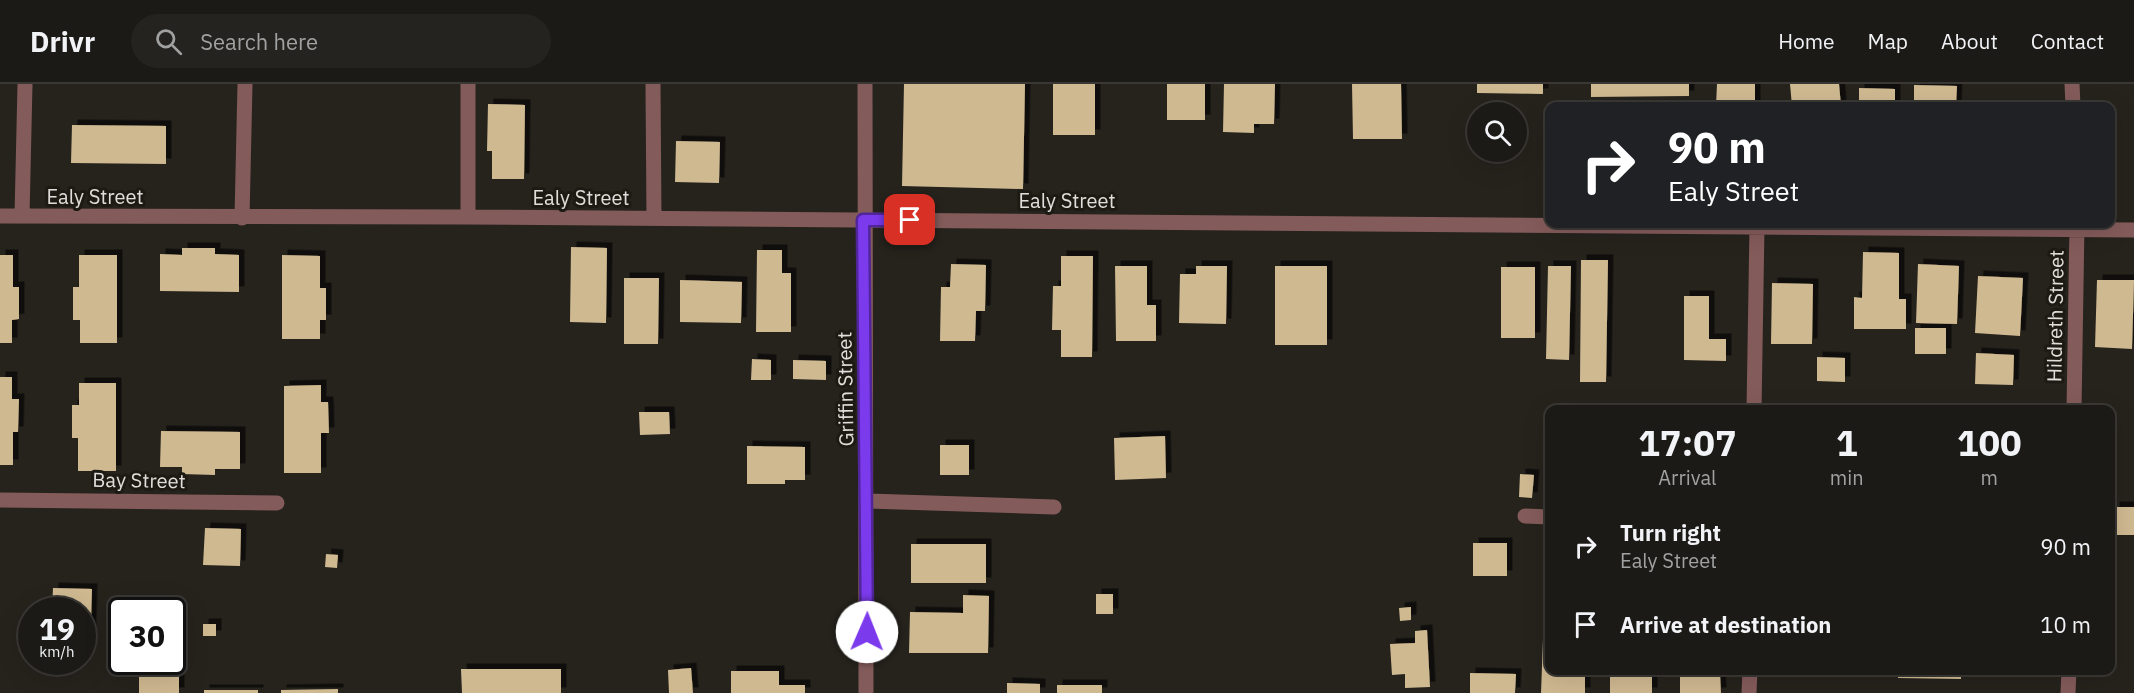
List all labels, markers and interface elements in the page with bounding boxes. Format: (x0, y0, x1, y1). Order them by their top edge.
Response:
search box (131, 14, 551, 68)
text: Drivr (30, 23, 95, 60)
icon: search (152, 25, 185, 58)
text: Search here (200, 27, 318, 56)
text: Home (1778, 27, 1835, 55)
text: Map (1868, 27, 1908, 55)
text: About (1941, 27, 1998, 55)
text: Contact (2031, 27, 2104, 55)
map controls (1467, 102, 1527, 162)
button: search (1467, 102, 1527, 162)
text: 90 m (1668, 120, 1766, 175)
icon: right (1569, 126, 1647, 204)
text: Ealy Street (1668, 173, 1799, 208)
street label: Ealy Street (46, 183, 144, 210)
street label: Ealy Street (532, 184, 630, 211)
street label: Ealy Street (1018, 187, 1116, 214)
pin (884, 194, 935, 245)
icon: arrive (893, 203, 926, 236)
street label: Hildreth Street (2040, 250, 2070, 382)
street label: Griffin Street (830, 331, 860, 447)
text: 17:07 (1638, 419, 1737, 466)
text: 1 (1836, 419, 1858, 466)
text: 100 (1957, 419, 2022, 466)
text: Arrival (1658, 464, 1717, 491)
text: min (1830, 464, 1864, 491)
text: m (1981, 464, 1998, 491)
street label: Bay Street (92, 466, 186, 494)
text: Turn right (1620, 518, 1721, 547)
icon: right (1569, 530, 1602, 563)
text: 90 m (2040, 532, 2091, 561)
text: Ealy Street (1620, 547, 1717, 574)
speed limit sign: 30 (108, 597, 186, 675)
position arrow (835, 600, 899, 664)
icon: arrive (1569, 608, 1602, 641)
text: 19 (39, 609, 75, 648)
text: Arrive at destination (1620, 610, 1831, 639)
text: 10 m (2040, 610, 2091, 639)
text: km/h (39, 642, 75, 661)

